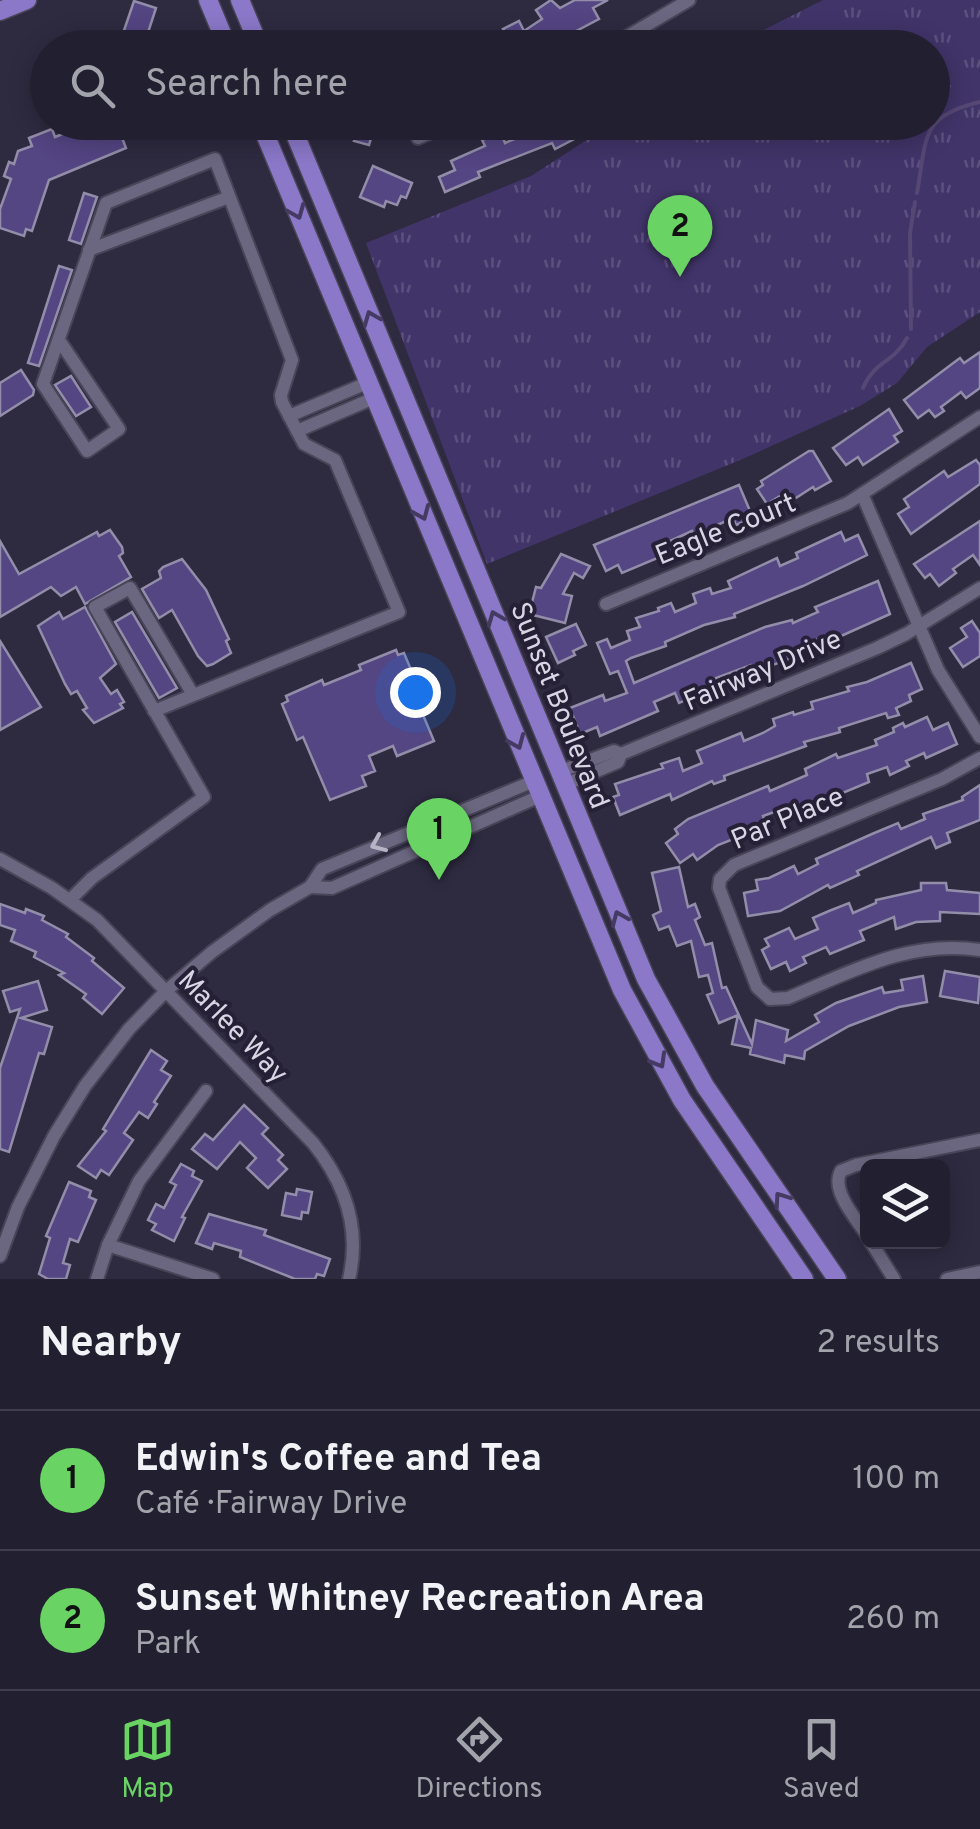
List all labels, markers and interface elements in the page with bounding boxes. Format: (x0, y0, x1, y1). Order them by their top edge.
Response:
search box (30, 30, 950, 140)
icon: search (65, 58, 120, 113)
text: Search here (145, 61, 348, 110)
pin: 2 (648, 194, 712, 277)
one-way arrow (286, 203, 306, 220)
one-way arrow (362, 310, 382, 327)
street label: Eagle Court (651, 486, 802, 575)
one-way arrow (410, 503, 430, 521)
street label: Sunset Boulevard (500, 597, 616, 815)
one-way arrow (487, 610, 507, 628)
street label: Fairway Drive (679, 622, 848, 721)
your location (390, 667, 441, 718)
one-way arrow (506, 732, 526, 750)
street label: Par Place (726, 780, 850, 860)
pin: 1 (406, 798, 472, 880)
one-way arrow (370, 832, 388, 852)
one-way arrow (611, 910, 631, 928)
street label: Marlee Way (169, 964, 295, 1092)
one-way arrow (647, 1050, 666, 1068)
map controls (860, 1159, 950, 1249)
button: layers (860, 1159, 950, 1249)
one-way arrow (775, 1192, 793, 1210)
text: Nearby (40, 1318, 182, 1371)
text: 2 results (816, 1324, 940, 1364)
text: Edwin's Coffee and Tea (135, 1436, 542, 1485)
text: 1 (66, 1460, 79, 1500)
text: 100 m (853, 1460, 940, 1500)
text: Café · Fairway Drive (135, 1485, 407, 1525)
text: Sunset Whitney Recreation Area (135, 1576, 705, 1625)
text: 2 (63, 1600, 82, 1640)
text: 260 m (846, 1600, 940, 1640)
text: Park (135, 1625, 201, 1665)
tab: Map (120, 1712, 175, 1808)
tab: Directions (415, 1712, 543, 1808)
tab: Saved (783, 1712, 860, 1808)

